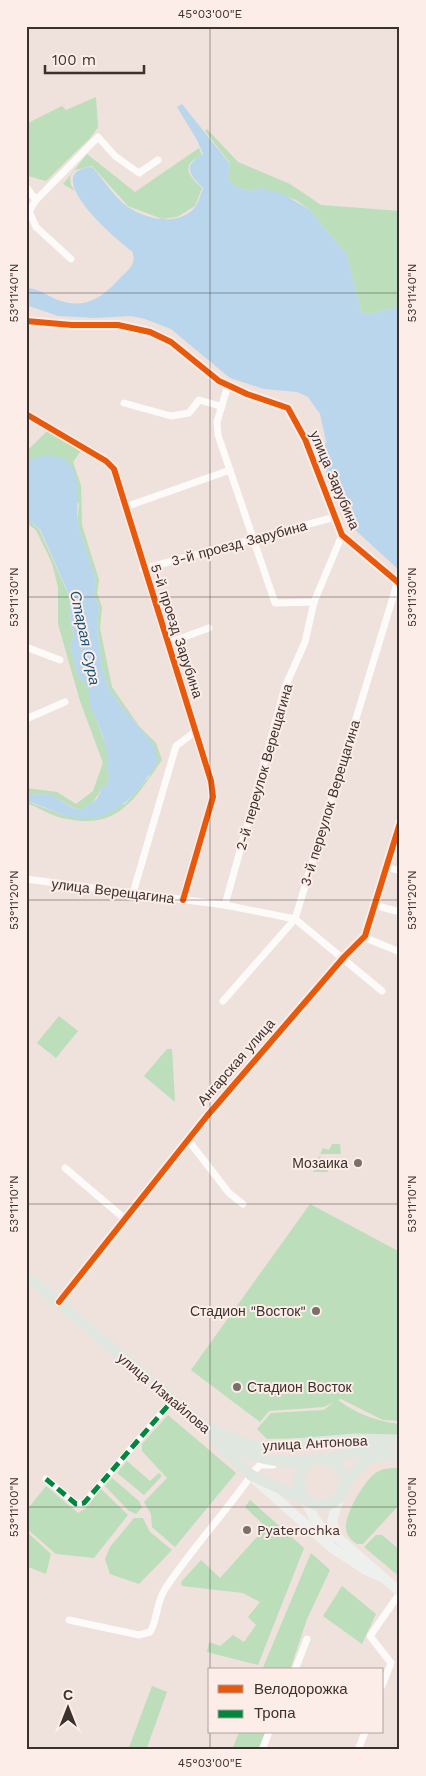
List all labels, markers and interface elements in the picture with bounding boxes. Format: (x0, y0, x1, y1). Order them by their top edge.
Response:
text: 45°03'00"E (178, 7, 242, 21)
scale bar (45, 42, 144, 74)
text: 100 m (52, 51, 96, 69)
text: 53°11'40"N (7, 263, 21, 323)
text: 53°11'40"N (405, 263, 419, 323)
street label: улица Зарубина (307, 428, 363, 532)
street label: 3-й проезд Зарубина (169, 517, 309, 569)
street label: 5-й проезд Зарубина (148, 562, 206, 700)
text: 53°11'30"N (7, 567, 21, 627)
text: 53°11'30"N (405, 567, 419, 627)
water label: Старая Сура (66, 589, 104, 687)
street label: 2-й переулок Верещагина (233, 682, 296, 852)
street label: 3-й переулок Верещагина (297, 718, 363, 888)
text: 53°11'20"N (7, 870, 21, 930)
text: 53°11'20"N (405, 870, 419, 930)
street label: улица Верещагина (51, 876, 176, 907)
street label: Ангарская улица (194, 1015, 278, 1109)
place label: Мозаика (292, 1155, 348, 1171)
marker: Мозаика (352, 1157, 364, 1169)
text: 53°11'10"N (7, 1175, 21, 1233)
text: 53°11'10"N (405, 1175, 419, 1233)
place label: Стадион "Восток" (190, 1303, 306, 1319)
marker: Стадион "Восток" (310, 1305, 322, 1317)
street label: улица Измайлова (114, 1350, 214, 1437)
place label: Стадион Восток (247, 1379, 353, 1395)
marker: Стадион Восток (231, 1381, 243, 1393)
street label: улица Антонова (262, 1432, 368, 1454)
text: 53°11'00"N (7, 1477, 21, 1537)
text: 53°11'00"N (405, 1477, 419, 1537)
place label: Pyaterochka (257, 1522, 340, 1538)
marker: Pyaterochka (241, 1524, 253, 1536)
legend (208, 1668, 384, 1734)
text: Велодорожка (254, 1680, 348, 1698)
north arrow (42, 1684, 92, 1734)
text: С (63, 1687, 73, 1703)
text: Тропа (254, 1704, 296, 1722)
text: 45°03'00"E (178, 1756, 242, 1770)

